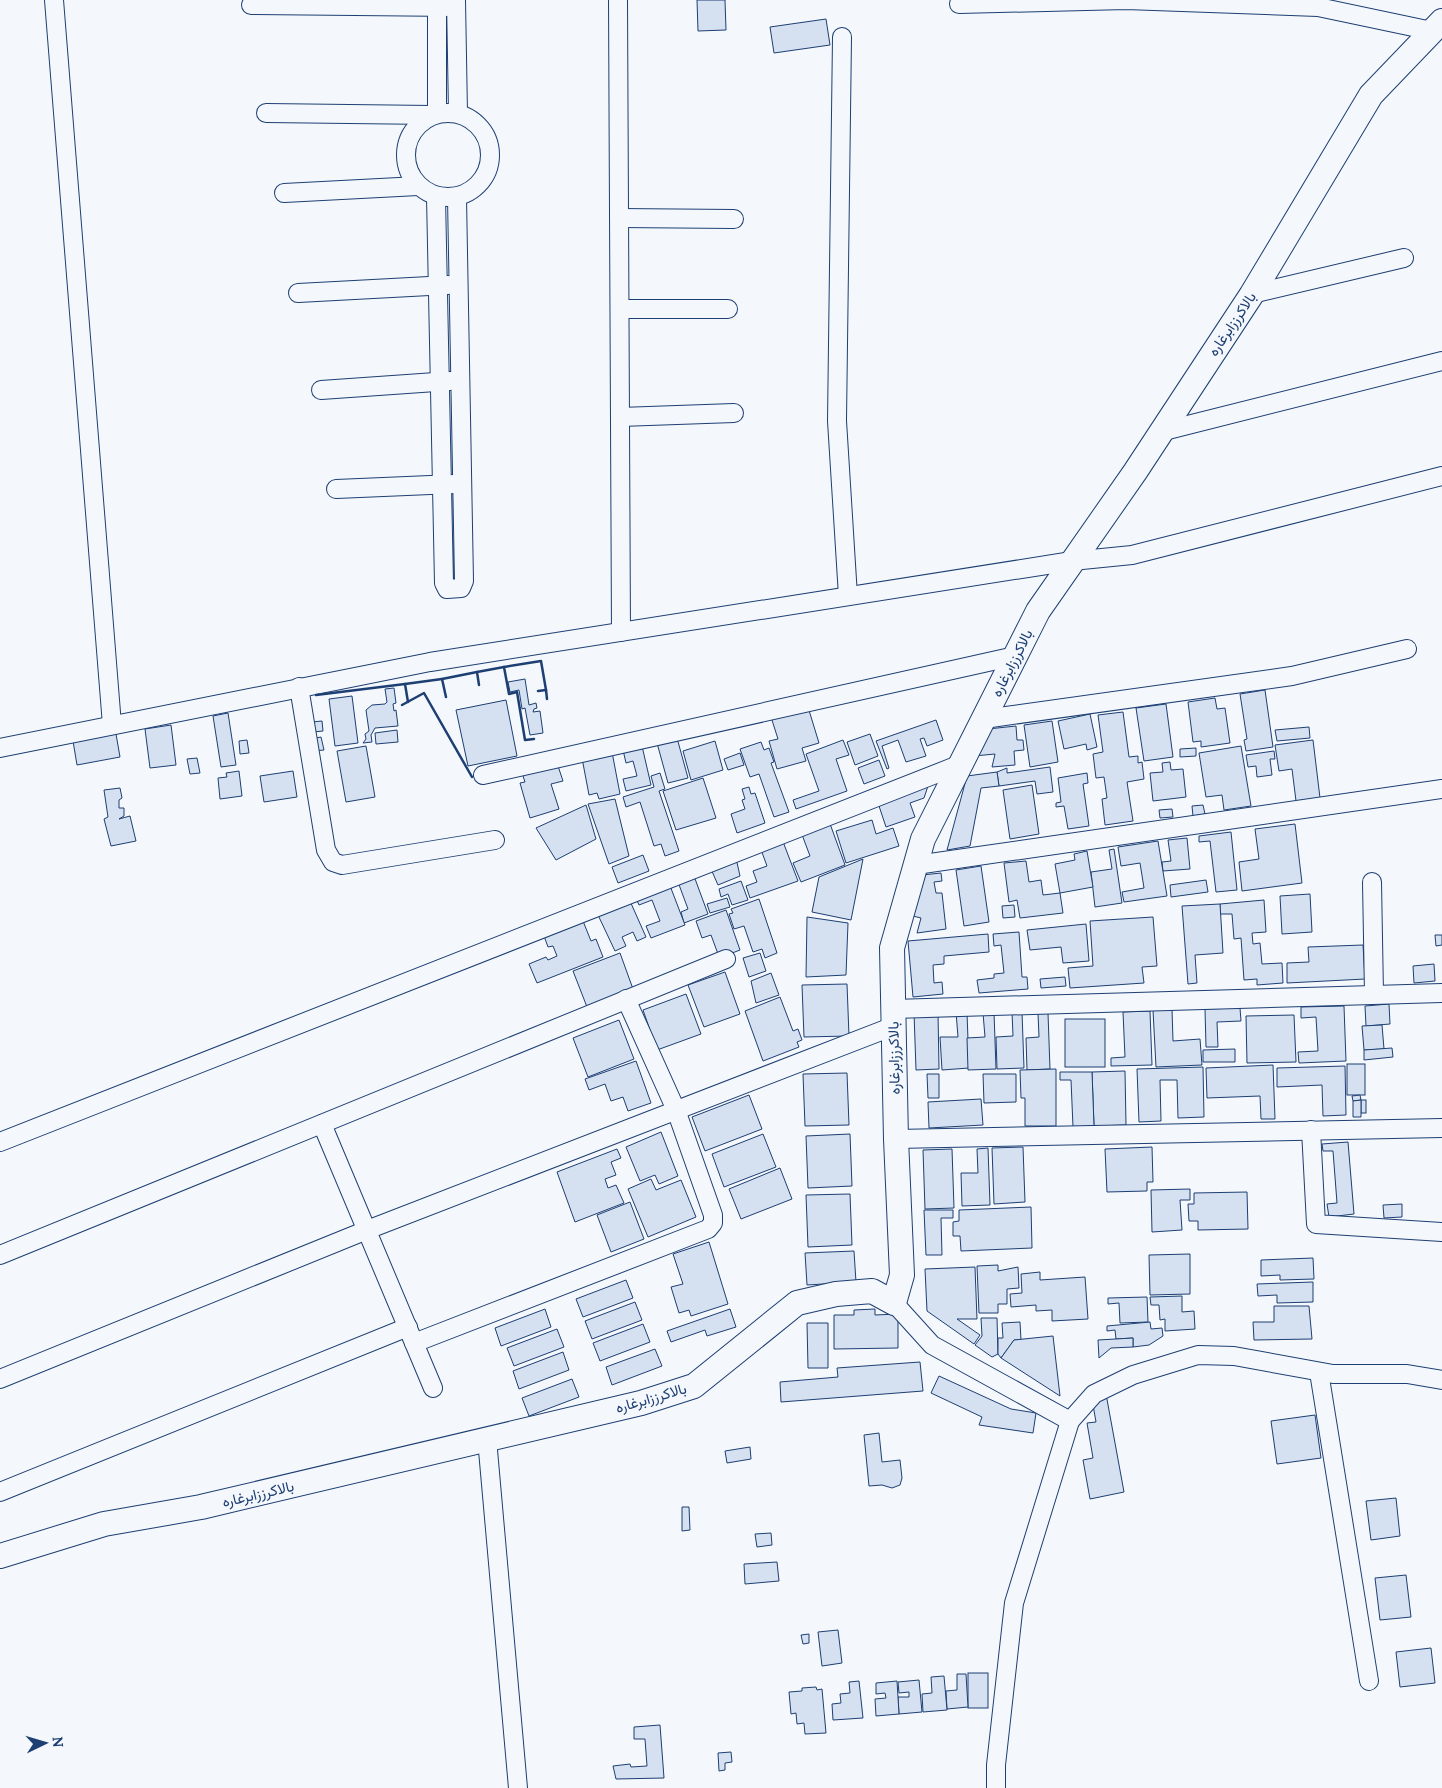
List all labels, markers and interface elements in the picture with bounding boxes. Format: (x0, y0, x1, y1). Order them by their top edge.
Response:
street label: بالاکرززابرغاره (1203, 288, 1260, 359)
street label: بالاکرززابرغاره (986, 626, 1037, 700)
street label: بالاکرززابرغاره (883, 1021, 904, 1095)
street label: بالاکرززابرغاره (613, 1378, 689, 1417)
street label: بالاکرززابرغاره (220, 1476, 296, 1511)
north arrow (20, 1718, 70, 1768)
text: N (49, 1736, 67, 1748)

